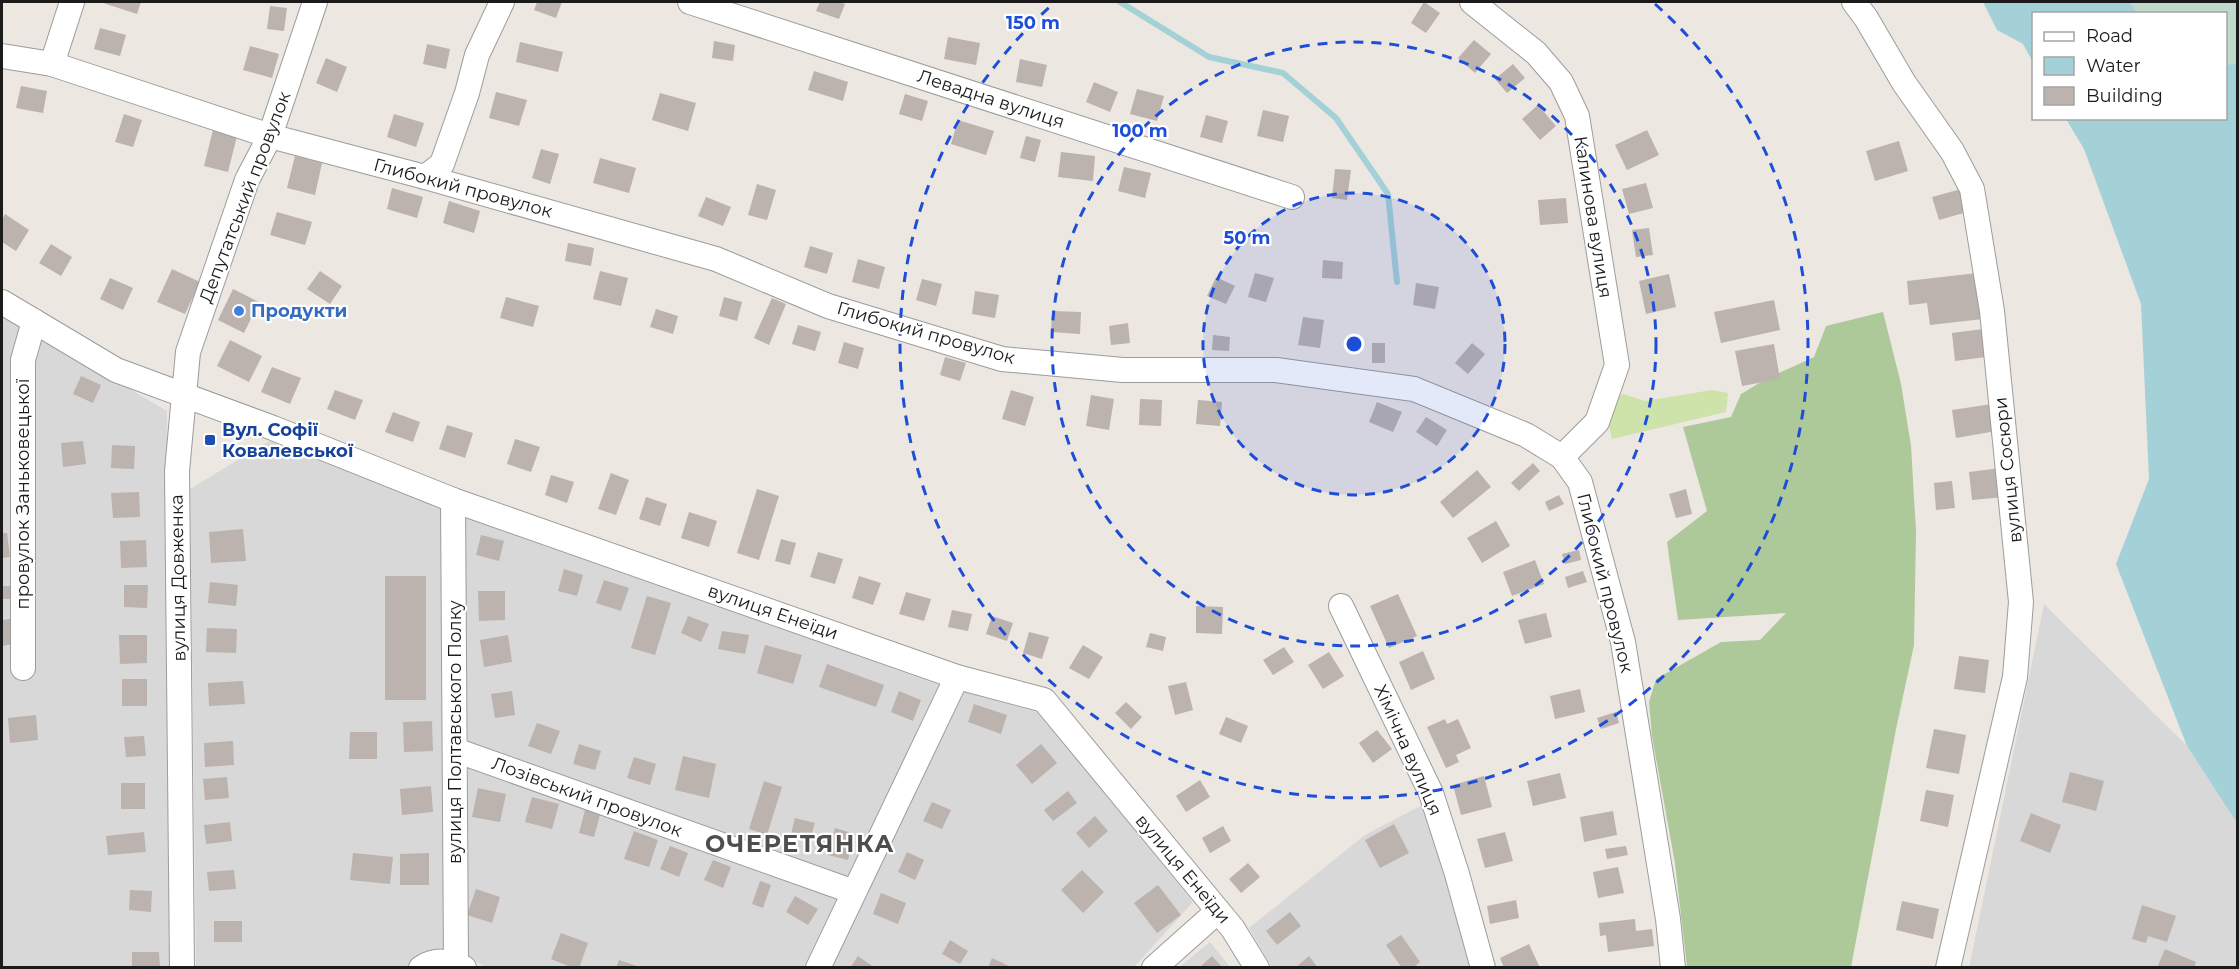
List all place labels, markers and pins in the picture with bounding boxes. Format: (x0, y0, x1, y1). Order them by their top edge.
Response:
place label: Продукти (251, 300, 347, 322)
marker: Продукти (232, 304, 246, 318)
centre of rings (1344, 334, 1364, 354)
place label: Вул. Софії Ковалевської (222, 419, 354, 462)
marker: Вул. Софії Ковалевської (203, 433, 217, 447)

